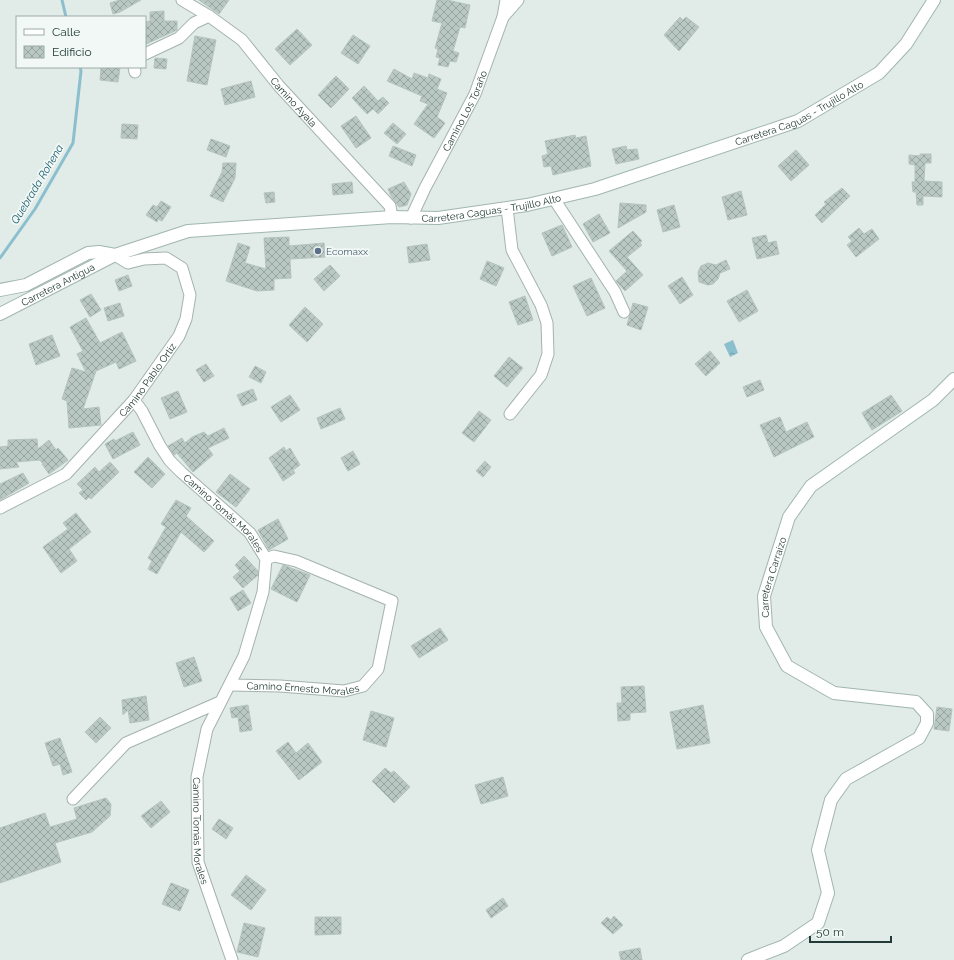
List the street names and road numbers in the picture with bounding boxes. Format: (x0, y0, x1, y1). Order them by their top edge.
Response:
street label: Camino Los Toraño (441, 69, 489, 153)
street label: Camino Ayala (268, 75, 319, 129)
street label: Carretera Caguas - Trujillo Alto (734, 79, 865, 148)
street label: Carretera Caguas - Trujillo Alto (421, 192, 562, 224)
street label: Carretera Antigua (19, 261, 97, 308)
street label: Camino Pablo Ortiz (117, 341, 178, 419)
street label: Camino Tomás Morales (181, 472, 265, 554)
street label: Carretera Carraízo (758, 536, 788, 618)
street label: Camino Ernesto Morales (246, 680, 360, 697)
street label: Camino Tomás Morales (191, 777, 210, 886)

